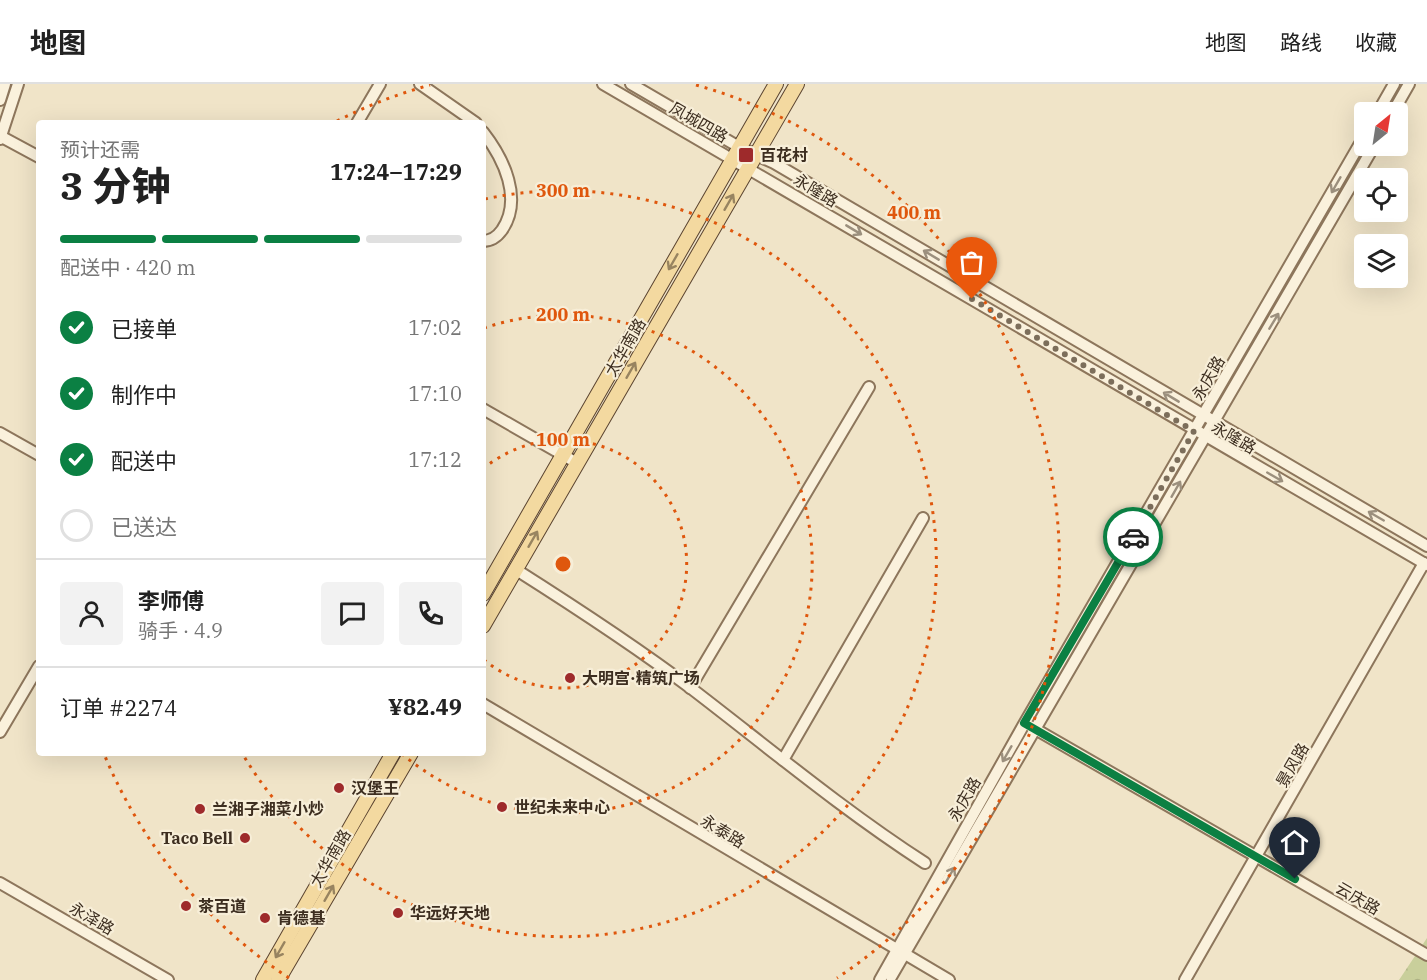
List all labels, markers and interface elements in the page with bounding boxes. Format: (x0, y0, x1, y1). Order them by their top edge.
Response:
text: 地图 (30, 24, 86, 61)
text: 地图 (1205, 28, 1247, 56)
text: 路线 (1280, 28, 1322, 56)
text: 收藏 (1355, 28, 1397, 56)
street label: 凤城四路 (666, 97, 732, 147)
north arrow (1354, 102, 1408, 156)
map controls (1354, 102, 1408, 288)
text: 预计还需 (60, 136, 140, 163)
place label: 百花村 (760, 145, 808, 165)
marker: 百花村 (737, 146, 755, 164)
text: 17:24–17:29 (330, 157, 462, 186)
text: 3 分钟 (60, 160, 170, 211)
button: locate (1354, 168, 1408, 222)
street label: 永隆路 (790, 169, 842, 211)
one-way arrow (1330, 176, 1342, 193)
text: 300 m (536, 179, 591, 202)
one-way arrow (723, 194, 735, 211)
text: 400 m (887, 201, 942, 224)
one-way arrow (845, 224, 862, 236)
button: layers (1354, 234, 1408, 288)
pin (946, 237, 997, 299)
icon: bag (955, 246, 988, 279)
one-way arrow (923, 249, 940, 261)
one-way arrow (666, 253, 678, 270)
text: 配送中 · 420 m (60, 254, 195, 281)
text: 200 m (536, 303, 591, 326)
icon: check (60, 311, 93, 344)
one-way arrow (1268, 313, 1280, 330)
text: 已接单 (111, 314, 177, 343)
text: 17:02 (408, 314, 462, 341)
street label: 太华南路 (600, 314, 650, 380)
street label: 永庆路 (1187, 352, 1229, 404)
one-way arrow (625, 362, 637, 379)
icon: check (60, 377, 93, 410)
text: 制作中 (111, 380, 177, 409)
text: 17:10 (408, 380, 462, 407)
one-way arrow (1163, 391, 1180, 403)
street label: 永隆路 (1208, 416, 1260, 458)
text: 100 m (536, 428, 591, 451)
icon: check (60, 443, 93, 476)
text: 配送中 (111, 446, 177, 475)
text: 17:12 (408, 446, 462, 473)
one-way arrow (1266, 471, 1283, 483)
one-way arrow (1170, 481, 1182, 498)
courier (1103, 507, 1163, 567)
one-way arrow (1368, 510, 1385, 522)
text: 已送达 (111, 512, 177, 541)
icon: car (1117, 521, 1150, 554)
one-way arrow (527, 531, 539, 548)
centre of rings (553, 554, 573, 574)
button: person (60, 582, 123, 645)
button: chat (321, 582, 384, 645)
button: phone (399, 582, 462, 645)
text: 李师傅 (138, 586, 204, 615)
text: 骑手 · 4.9 (138, 617, 223, 644)
place label: 大明宫·精筑广场 (582, 668, 700, 688)
marker: 大明宫·精筑广场 (563, 671, 577, 685)
text: ¥82.49 (388, 692, 462, 721)
text: 订单 #2274 (60, 693, 177, 722)
street label: 景风路 (1271, 739, 1313, 791)
one-way arrow (1001, 745, 1013, 762)
street label: 永庆路 (943, 773, 985, 825)
place label: 汉堡王 (351, 778, 399, 798)
marker: 汉堡王 (332, 781, 346, 795)
place label: 世纪未来中心 (514, 797, 610, 817)
place label: 兰湘子湘菜小炒 (212, 799, 324, 819)
marker: 世纪未来中心 (495, 800, 509, 814)
marker: 兰湘子湘菜小炒 (193, 802, 207, 816)
street label: 永泰路 (697, 810, 749, 852)
pin (1269, 817, 1320, 879)
street label: 太华南路 (305, 825, 355, 891)
icon: home (1278, 826, 1311, 859)
place label: Taco Bell (161, 828, 233, 848)
marker: Taco Bell (238, 831, 252, 845)
one-way arrow (944, 867, 956, 884)
street label: 云庆路 (1332, 877, 1384, 919)
one-way arrow (323, 885, 335, 902)
place label: 茶百道 (198, 896, 246, 916)
street label: 永泽路 (66, 897, 118, 939)
marker: 茶百道 (179, 899, 193, 913)
place label: 华远好天地 (410, 903, 490, 923)
marker: 华远好天地 (391, 906, 405, 920)
place label: 肯德基 (277, 908, 326, 928)
marker: 肯德基 (258, 911, 272, 925)
one-way arrow (274, 941, 286, 958)

